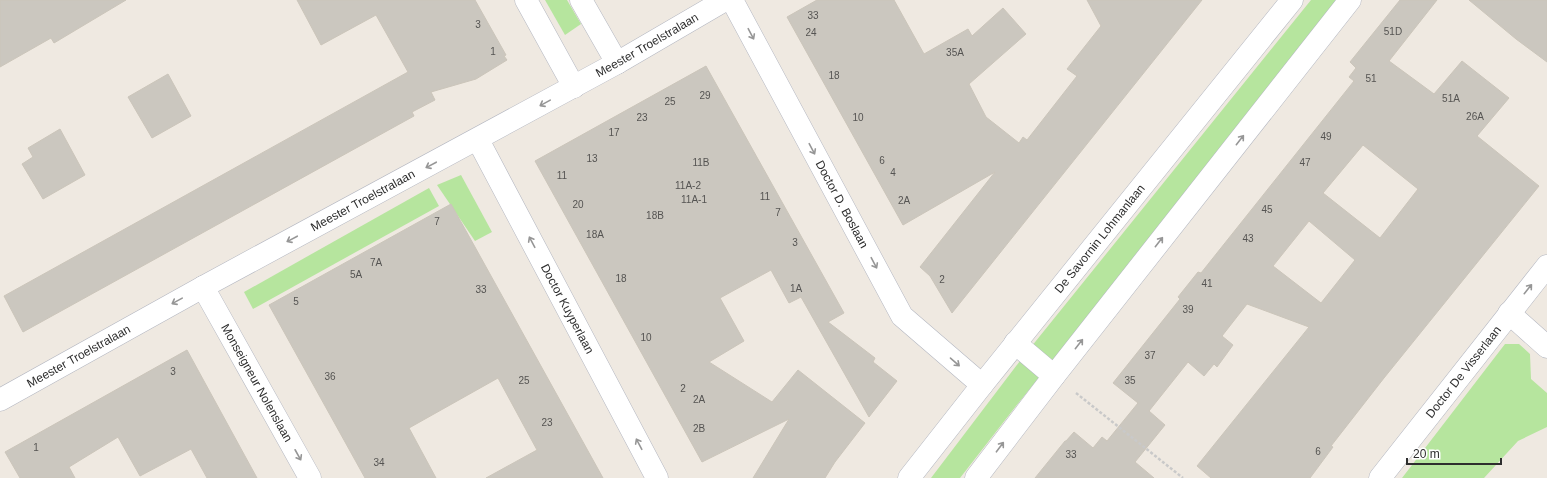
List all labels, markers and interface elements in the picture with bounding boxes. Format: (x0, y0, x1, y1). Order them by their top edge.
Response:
street label: Meester Troelstralaan (593, 10, 701, 80)
house number: 33 (807, 10, 819, 21)
house number: 3 (475, 19, 481, 30)
house number: 51D (1384, 26, 1402, 37)
house number: 24 (805, 27, 817, 38)
one-way arrow (747, 28, 755, 40)
house number: 1 (490, 46, 496, 57)
house number: 35A (946, 47, 964, 58)
house number: 18 (828, 70, 840, 81)
house number: 51 (1365, 73, 1377, 84)
house number: 29 (699, 90, 711, 101)
house number: 51A (1442, 93, 1460, 104)
house number: 25 (664, 96, 676, 107)
one-way arrow (539, 99, 551, 107)
house number: 26A (1466, 111, 1484, 122)
house number: 23 (636, 112, 648, 123)
house number: 10 (852, 112, 864, 123)
house number: 17 (608, 127, 620, 138)
house number: 49 (1320, 131, 1332, 142)
one-way arrow (1236, 134, 1244, 145)
one-way arrow (809, 143, 817, 155)
house number: 13 (586, 153, 598, 164)
house number: 6 (879, 155, 885, 166)
house number: 11B (692, 157, 710, 168)
house number: 47 (1299, 157, 1311, 168)
street label: Doctor D. Boslaan (813, 158, 871, 251)
one-way arrow (425, 162, 437, 169)
street label: Meester Troelstralaan (308, 167, 417, 234)
house number: 4 (890, 167, 896, 178)
house number: 11 (557, 170, 568, 181)
house number: 11A-2 (675, 180, 701, 191)
street label: De Savornin Lohmanlaan (1052, 182, 1148, 296)
house number: 11 (760, 191, 771, 202)
house number: 11A-1 (681, 194, 707, 205)
house number: 2A (898, 195, 910, 206)
house number: 20 (572, 199, 584, 210)
house number: 45 (1261, 204, 1273, 215)
house number: 7 (775, 207, 781, 218)
house number: 18B (646, 210, 664, 221)
house number: 7 (434, 216, 440, 227)
house number: 18A (586, 229, 604, 240)
house number: 43 (1242, 233, 1254, 244)
one-way arrow (286, 236, 298, 244)
one-way arrow (528, 236, 535, 248)
one-way arrow (1155, 236, 1164, 247)
house number: 3 (792, 237, 798, 248)
house number: 7A (370, 257, 382, 268)
one-way arrow (870, 257, 878, 269)
street label: Doctor Kuyperlaan (538, 262, 597, 356)
house number: 5A (350, 269, 362, 280)
house number: 18 (615, 273, 627, 284)
house number: 2 (939, 274, 945, 285)
house number: 41 (1201, 278, 1213, 289)
house number: 1A (790, 283, 802, 294)
house number: 33 (475, 284, 487, 295)
one-way arrow (1524, 284, 1533, 295)
house number: 5 (293, 296, 299, 307)
one-way arrow (172, 298, 184, 306)
house number: 39 (1182, 304, 1194, 315)
street label: Meester Troelstralaan (24, 322, 133, 391)
street label: Monseigneur Nolenslaan (218, 322, 295, 444)
street label: Doctor De Visserlaan (1423, 323, 1504, 421)
house number: 10 (640, 332, 652, 343)
one-way arrow (1075, 338, 1083, 349)
house number: 37 (1144, 350, 1156, 361)
one-way arrow (950, 357, 961, 366)
house number: 3 (170, 366, 176, 377)
house number: 36 (324, 371, 336, 382)
house number: 25 (518, 375, 530, 386)
house number: 35 (1124, 375, 1136, 386)
house number: 2 (680, 383, 686, 394)
house number: 2A (693, 394, 705, 405)
house number: 23 (541, 417, 553, 428)
house number: 2B (693, 423, 705, 434)
one-way arrow (635, 438, 642, 450)
scale bar (1407, 440, 1501, 466)
house number: 1 (33, 442, 39, 453)
one-way arrow (995, 442, 1004, 453)
house number: 6 (1315, 446, 1321, 457)
text: 20 m (1413, 447, 1440, 461)
one-way arrow (294, 449, 302, 461)
house number: 33 (1065, 449, 1077, 460)
house number: 34 (373, 457, 385, 468)

